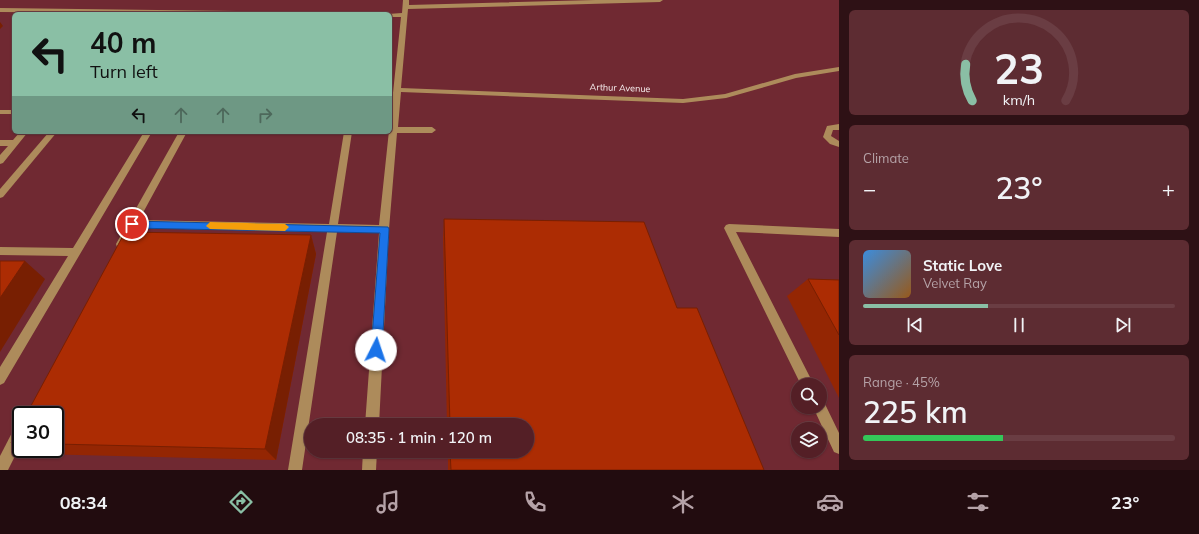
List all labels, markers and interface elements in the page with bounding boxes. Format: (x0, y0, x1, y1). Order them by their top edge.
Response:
text: 40 m (90, 25, 156, 60)
icon: left (24, 28, 76, 80)
text: 23 (994, 41, 1044, 93)
text: Turn left (90, 60, 158, 83)
street label: Arthur Avenue (589, 81, 651, 94)
text: km/h (1003, 90, 1035, 108)
icon: left (128, 104, 150, 126)
icon: ahead (170, 104, 192, 126)
icon: ahead (212, 104, 234, 126)
icon: right (254, 104, 276, 126)
text: Climate (863, 150, 909, 166)
text: 23° (995, 169, 1043, 207)
text: − (863, 175, 876, 203)
text: + (1162, 175, 1175, 203)
pin (115, 207, 149, 241)
icon: arrive (121, 213, 143, 235)
text: Static Love (923, 256, 1002, 275)
text: Velvet Ray (923, 275, 987, 291)
icon: previous (904, 314, 926, 336)
icon: pause (1008, 314, 1030, 336)
icon: next (1112, 314, 1134, 336)
position arrow (355, 329, 397, 371)
text: Range · 45% (863, 374, 940, 390)
map controls (791, 378, 827, 458)
button: search (791, 378, 827, 414)
text: 225 km (863, 393, 968, 431)
speed limit sign: 30 (12, 406, 64, 458)
button: layers (791, 422, 827, 458)
text: 08:35 · 1 min · 120 m (346, 428, 492, 447)
icon: directions (227, 488, 255, 516)
icon: music (374, 488, 402, 516)
icon: phone (521, 488, 549, 516)
icon: climate (669, 488, 697, 516)
icon: car (816, 488, 844, 516)
icon: filters (964, 488, 992, 516)
text: 08:34 (60, 491, 107, 514)
text: 23° (1111, 491, 1139, 514)

